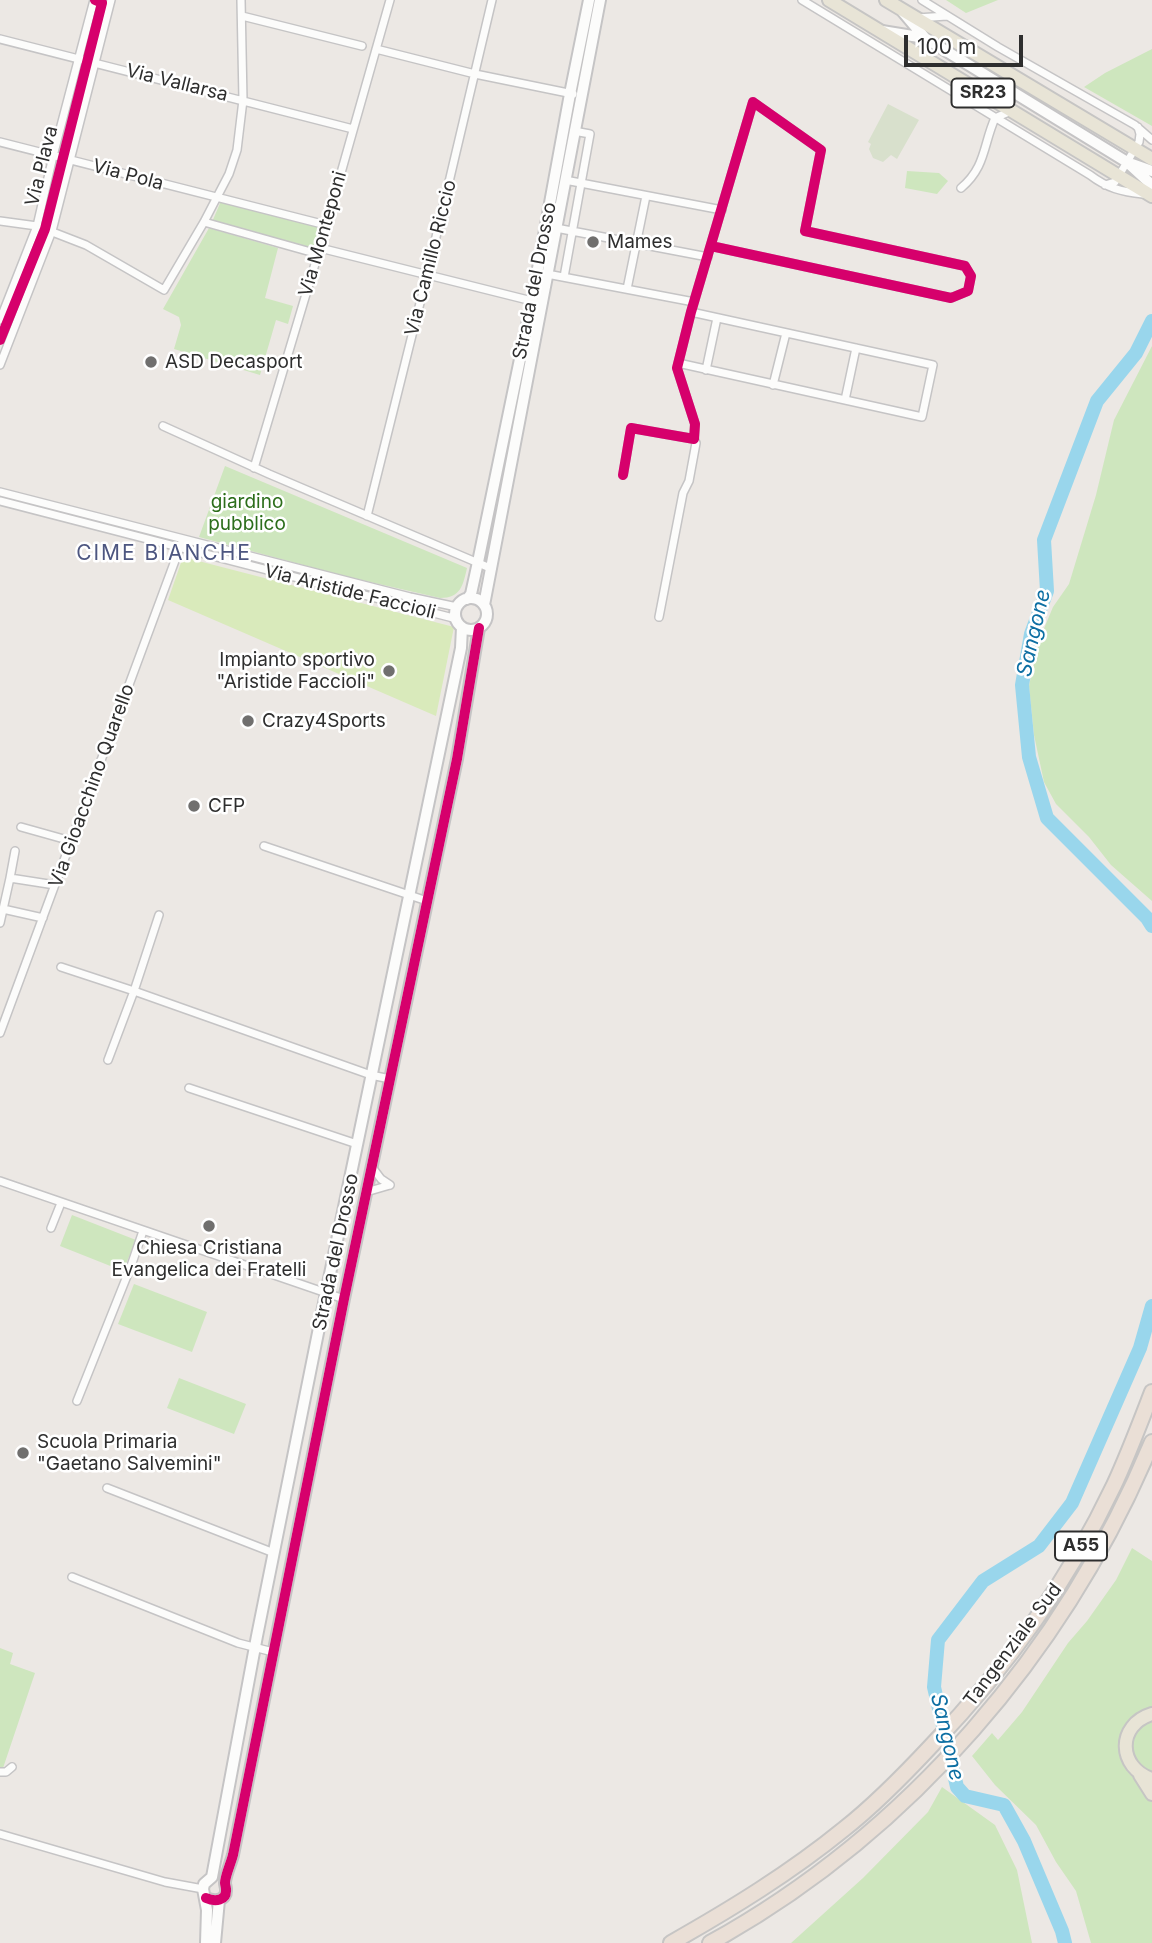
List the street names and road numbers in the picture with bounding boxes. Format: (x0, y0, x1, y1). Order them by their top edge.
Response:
street label: Via Vallarsa (124, 59, 230, 107)
road number: SR23 (951, 78, 1014, 108)
street label: Via Plava (21, 123, 63, 209)
street label: Via Pola (90, 155, 166, 195)
street label: Via Monteponi (294, 169, 352, 299)
street label: Via Camillo Riccio (401, 178, 461, 338)
street label: Strada del Drosso (509, 200, 561, 362)
street label: Via Aristide Faccioli (262, 560, 438, 624)
street label: Via Gioacchino Quarello (44, 681, 140, 891)
street label: Strada del Drosso (308, 1171, 364, 1333)
road number: A55 (1055, 1532, 1107, 1560)
street label: Tangenziale Sud (959, 1579, 1067, 1711)

